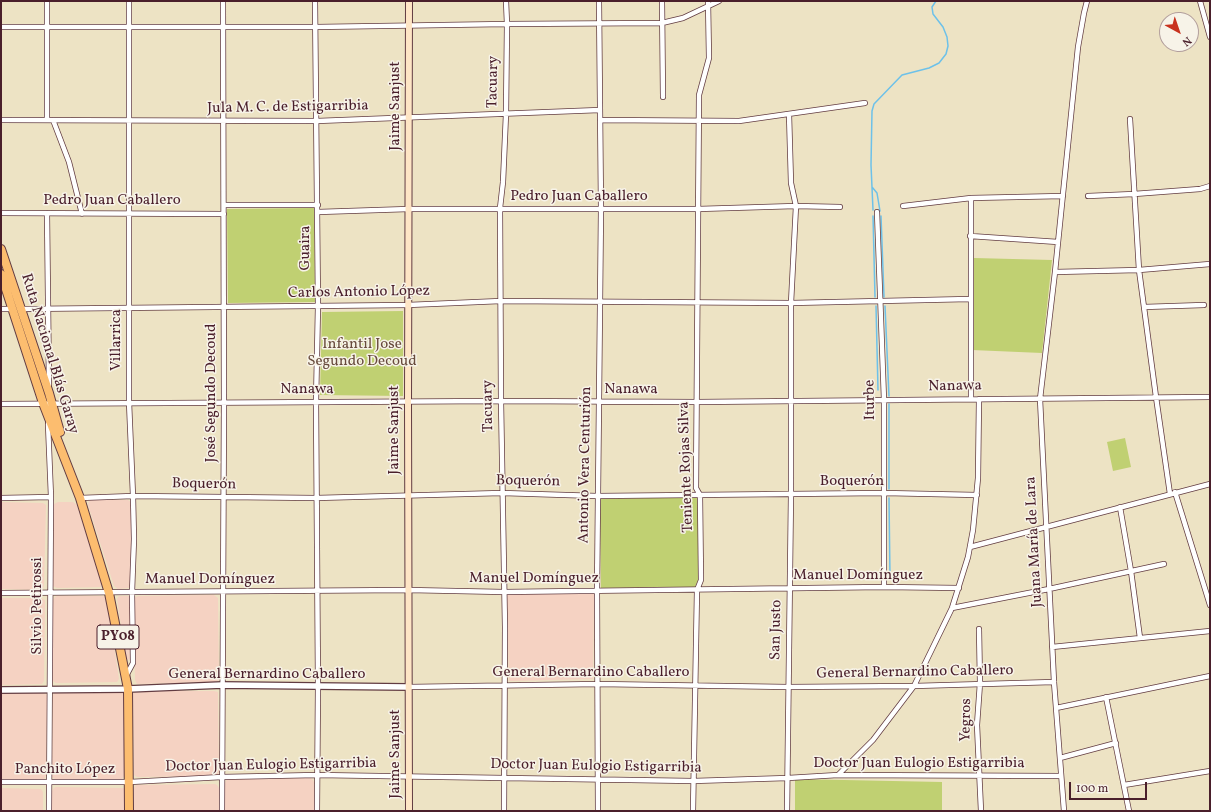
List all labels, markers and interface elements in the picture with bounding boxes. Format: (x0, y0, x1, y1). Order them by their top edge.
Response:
north arrow (1159, 12, 1199, 52)
text: N (1179, 32, 1194, 49)
street label: Tacuary (485, 56, 503, 108)
street label: Jaime Sanjust (387, 61, 405, 151)
street label: Jula M. C. de Estigarribia (207, 98, 369, 118)
street label: Pedro Juan Caballero (510, 188, 648, 206)
street label: Pedro Juan Caballero (43, 192, 181, 210)
street label: Guaira (297, 225, 315, 271)
street label: Ruta Nacional Blás Garay (16, 272, 82, 436)
street label: Carlos Antonio López (288, 283, 430, 303)
street label: Villarrica (108, 309, 126, 371)
street label: José Segundo Decoud (203, 323, 221, 463)
park label: Infantil Jose Segundo Decoud (307, 336, 417, 371)
street label: Nanawa (928, 378, 982, 396)
street label: Tacuary (480, 380, 498, 432)
street label: Iturbe (862, 380, 880, 420)
street label: Nanawa (280, 381, 334, 399)
street label: Nanawa (604, 381, 658, 399)
street label: Jaime Sanjust (386, 385, 404, 475)
street label: Antonio Vera Centurión (576, 386, 596, 544)
street label: Teniente Rojas Silva (676, 401, 698, 533)
street label: Boquerón (496, 472, 560, 492)
street label: Boquerón (820, 473, 884, 491)
street label: Boquerón (172, 475, 236, 495)
street label: Juana María de Lara (1023, 476, 1047, 608)
street label: Silvio Petirossi (29, 557, 47, 655)
street label: Manuel Domínguez (793, 567, 923, 585)
street label: Manuel Domínguez (469, 570, 599, 588)
street label: Manuel Domínguez (145, 571, 275, 589)
street label: San Justo (767, 600, 787, 660)
road number: PY08 (97, 625, 139, 649)
street label: General Bernardino Caballero (816, 662, 1014, 684)
street label: General Bernardino Caballero (492, 664, 690, 682)
street label: General Bernardino Caballero (168, 666, 366, 684)
street label: Yegros (958, 698, 976, 742)
street label: Jaime Sanjust (387, 709, 405, 799)
street label: Doctor Juan Eulogio Estigarribia (165, 755, 377, 777)
street label: Doctor Juan Eulogio Estigarribia (813, 755, 1025, 773)
street label: Doctor Juan Eulogio Estigarribia (490, 756, 702, 778)
street label: Panchito López (15, 761, 115, 779)
scale bar (1071, 774, 1149, 800)
text: 100 m (1076, 781, 1108, 797)

